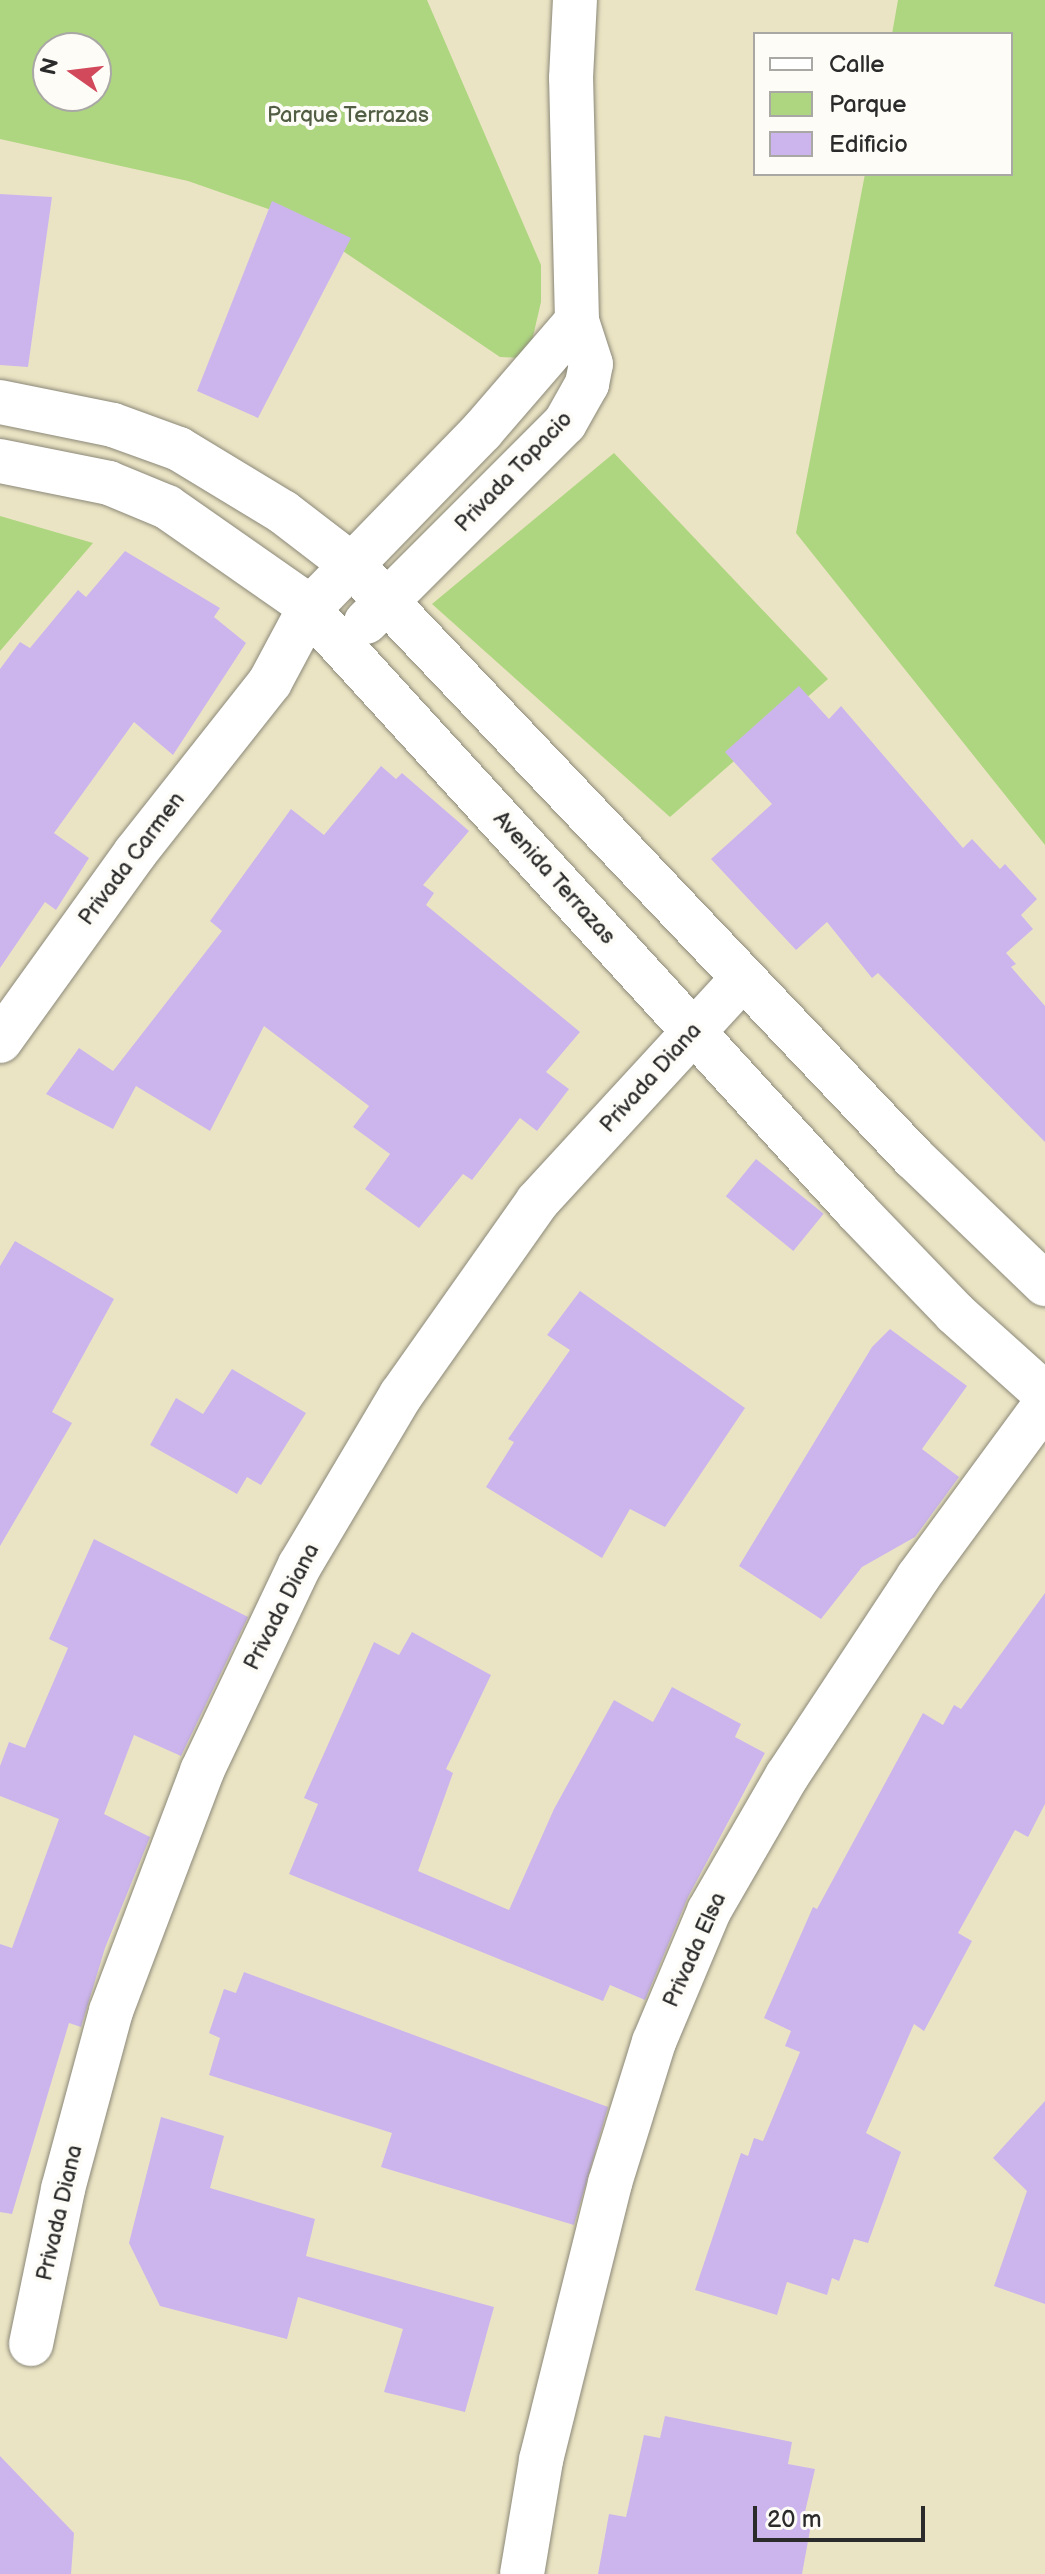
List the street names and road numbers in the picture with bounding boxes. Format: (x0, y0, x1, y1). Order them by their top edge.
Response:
street label: Privada Topacio (450, 406, 578, 538)
street label: Privada Carmen (73, 787, 191, 931)
street label: Avenida Terrazas (487, 806, 621, 950)
street label: Privada Diana (595, 1018, 707, 1138)
street label: Privada Diana (239, 1539, 325, 1675)
street label: Privada Elsa (658, 1889, 732, 2011)
street label: Privada Diana (32, 2143, 88, 2283)

